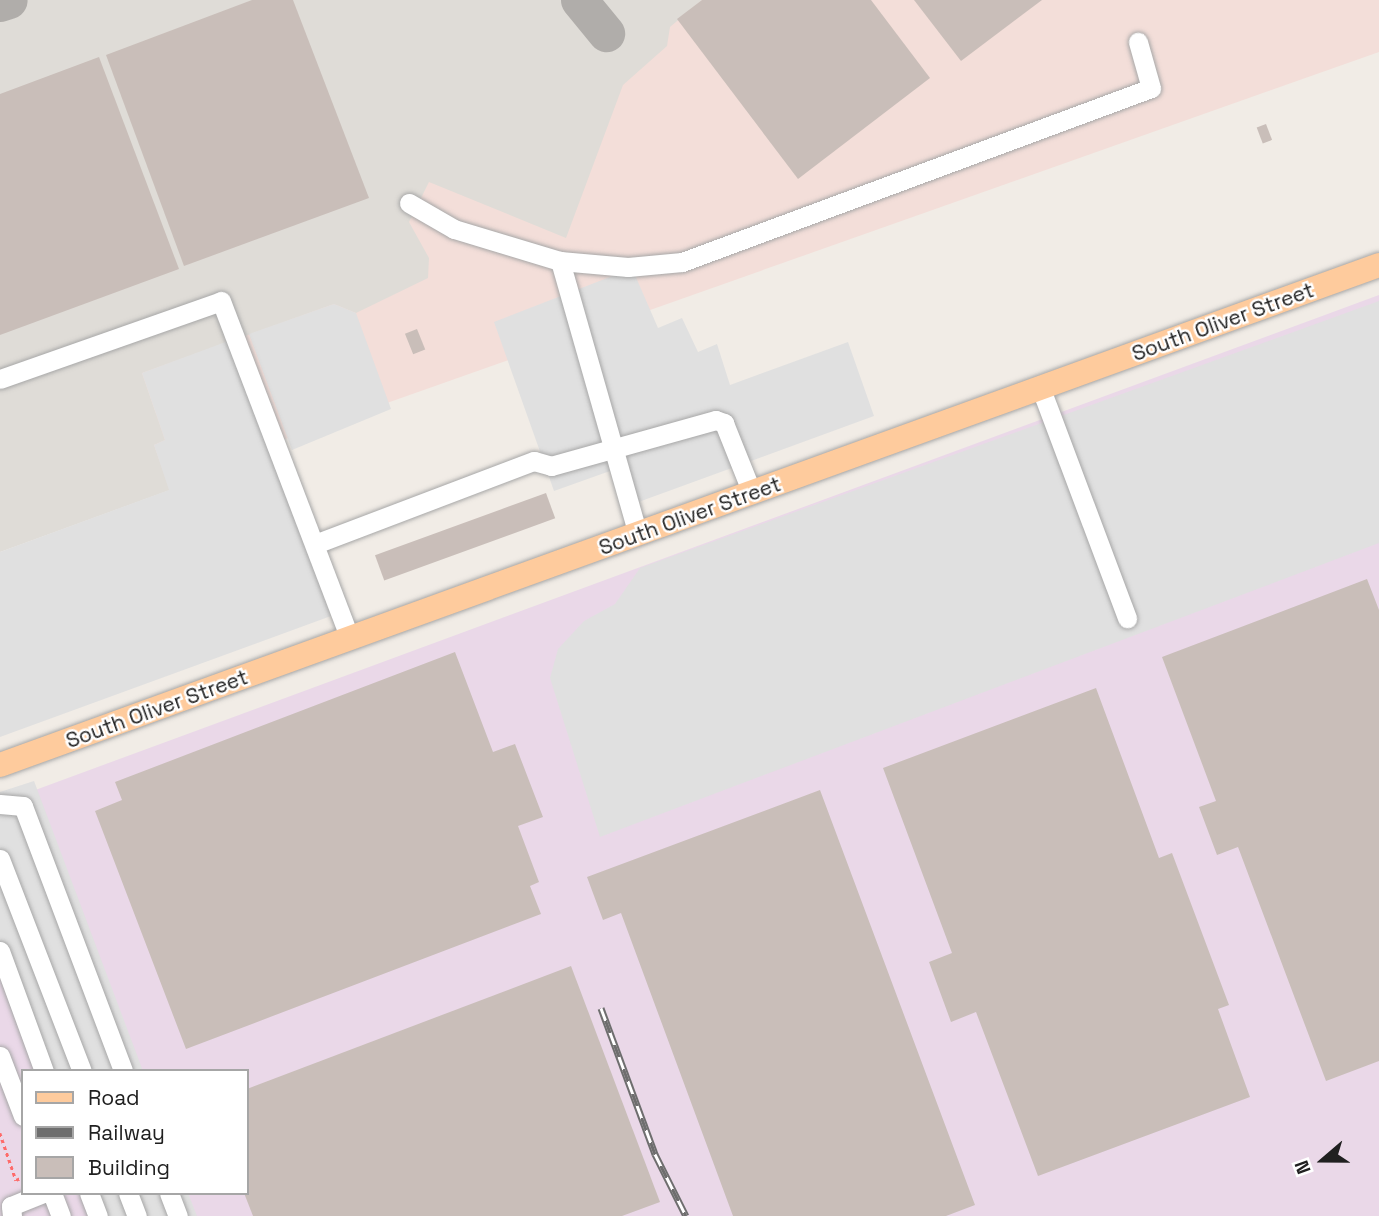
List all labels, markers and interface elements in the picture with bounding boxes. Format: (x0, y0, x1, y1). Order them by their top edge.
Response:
street label: South Oliver Street (1129, 277, 1317, 367)
street label: South Oliver Street (596, 471, 784, 561)
street label: South Oliver Street (63, 664, 251, 754)
legend (21, 1069, 248, 1195)
text: Road (88, 1084, 140, 1111)
text: Railway (88, 1119, 165, 1146)
north arrow (1288, 1125, 1358, 1195)
text: Building (88, 1154, 170, 1181)
text: N (1289, 1157, 1317, 1178)

